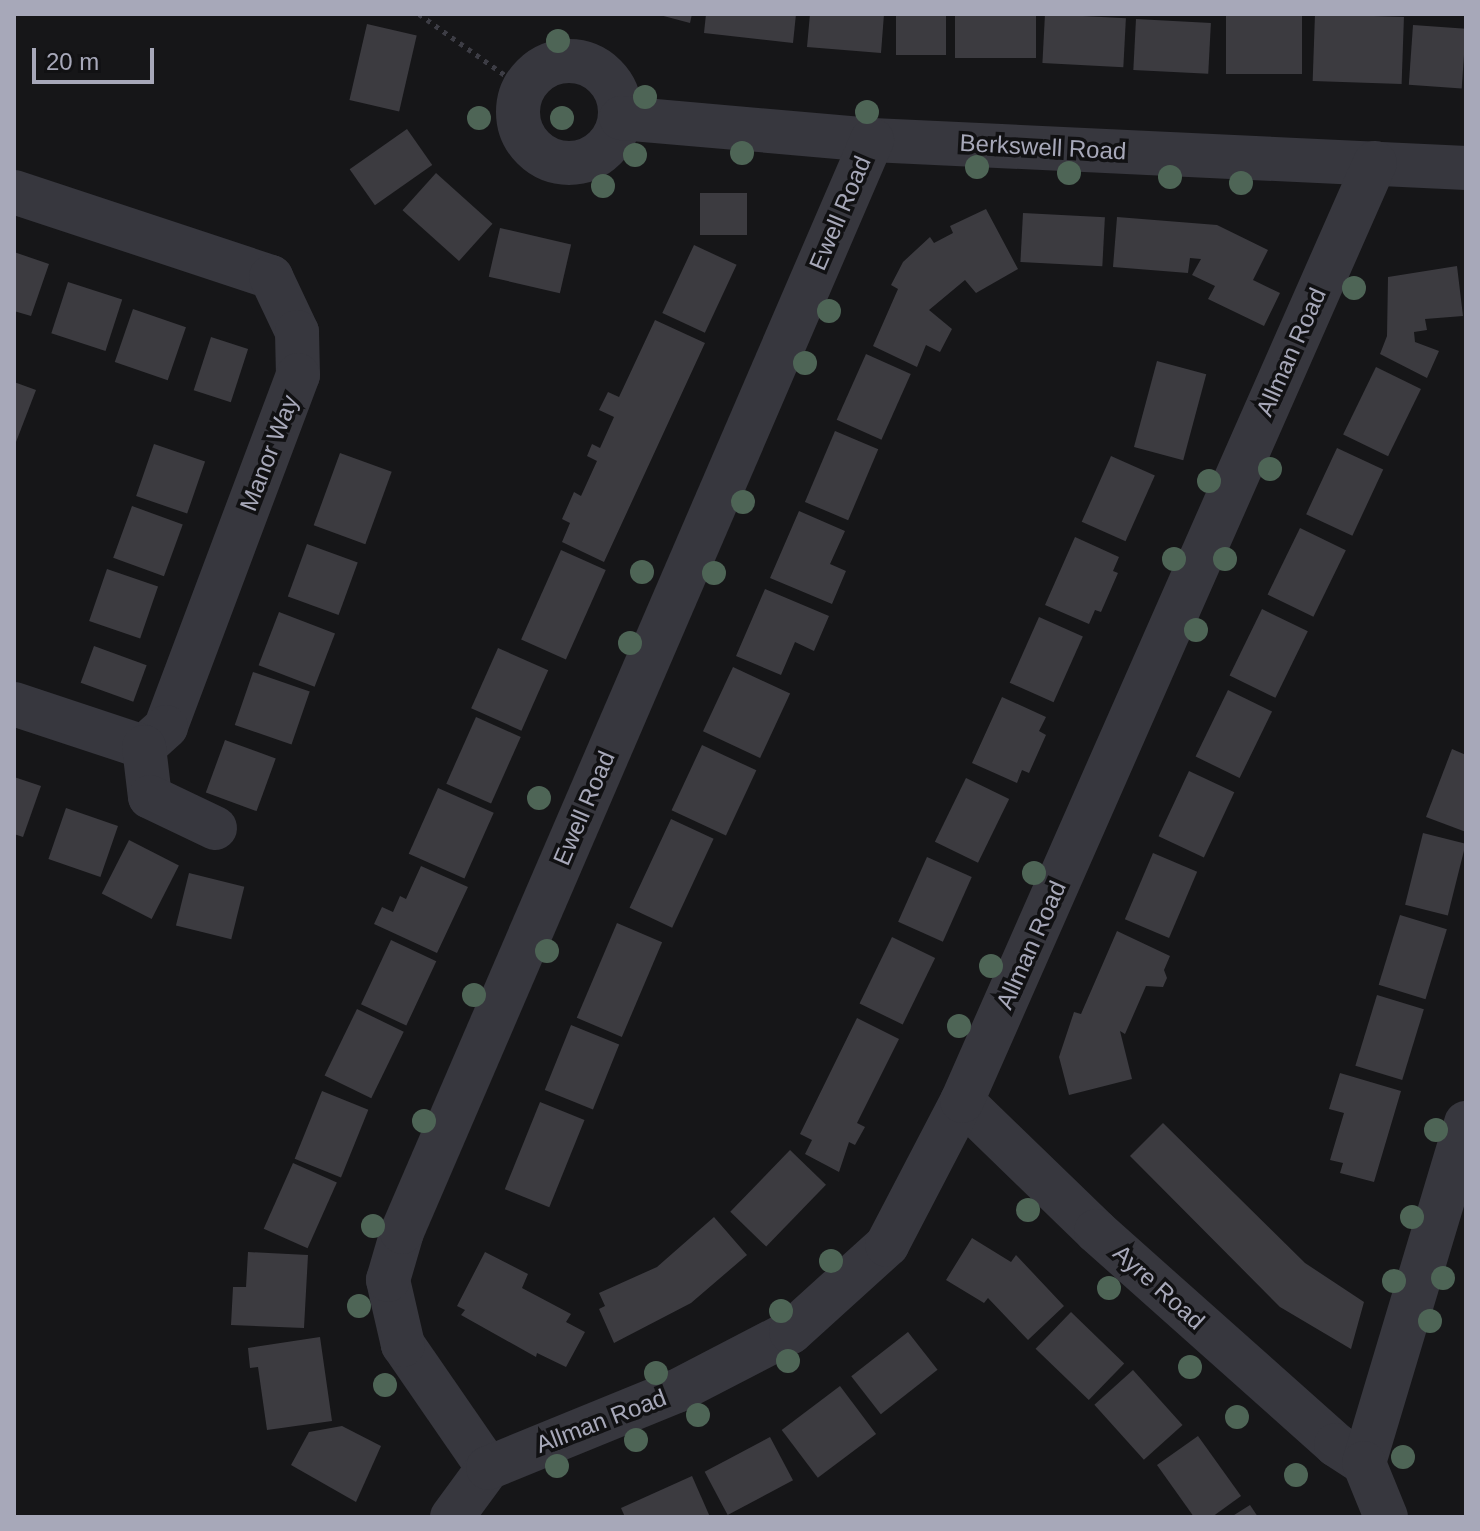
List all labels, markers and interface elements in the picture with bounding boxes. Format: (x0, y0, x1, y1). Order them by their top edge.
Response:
scale bar (36, 32, 158, 82)
text: 20 m (46, 48, 99, 75)
street label: Berkswell Road (959, 128, 1127, 166)
street label: Ewell Road (803, 152, 877, 274)
street label: Allman Road (1250, 283, 1332, 421)
street label: Manor Way (234, 391, 304, 515)
street label: Ewell Road (547, 747, 621, 869)
street label: Allman Road (990, 876, 1072, 1014)
street label: Ayre Road (1107, 1239, 1211, 1335)
street label: Allman Road (532, 1383, 670, 1459)

